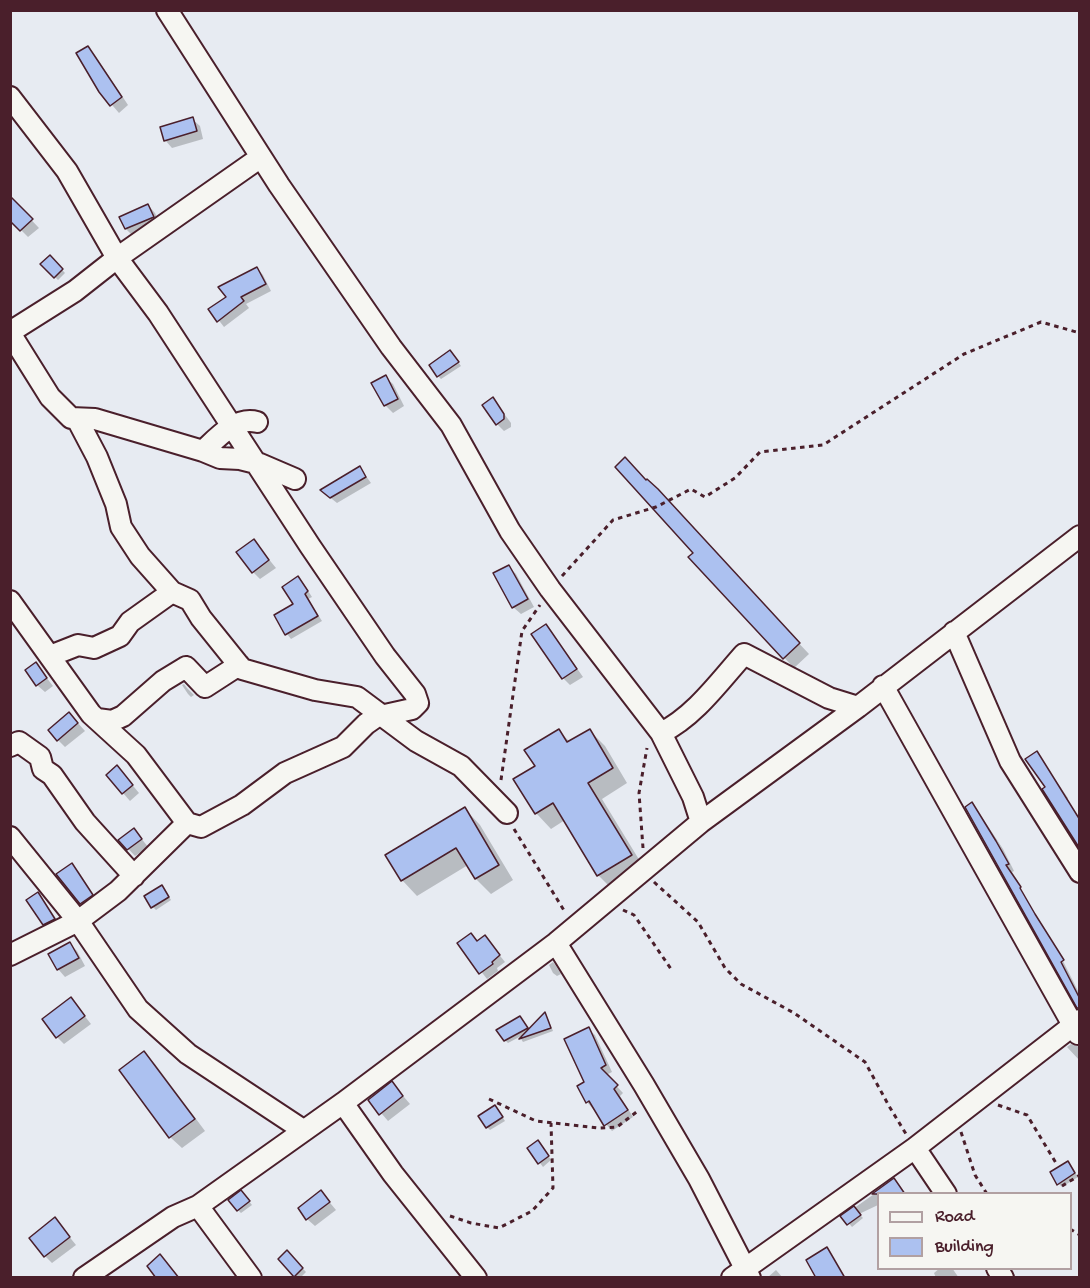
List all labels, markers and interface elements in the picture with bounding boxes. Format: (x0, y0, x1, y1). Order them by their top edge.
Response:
legend (877, 1192, 1072, 1270)
text: Road (935, 1207, 974, 1228)
text: Building (935, 1237, 994, 1258)

